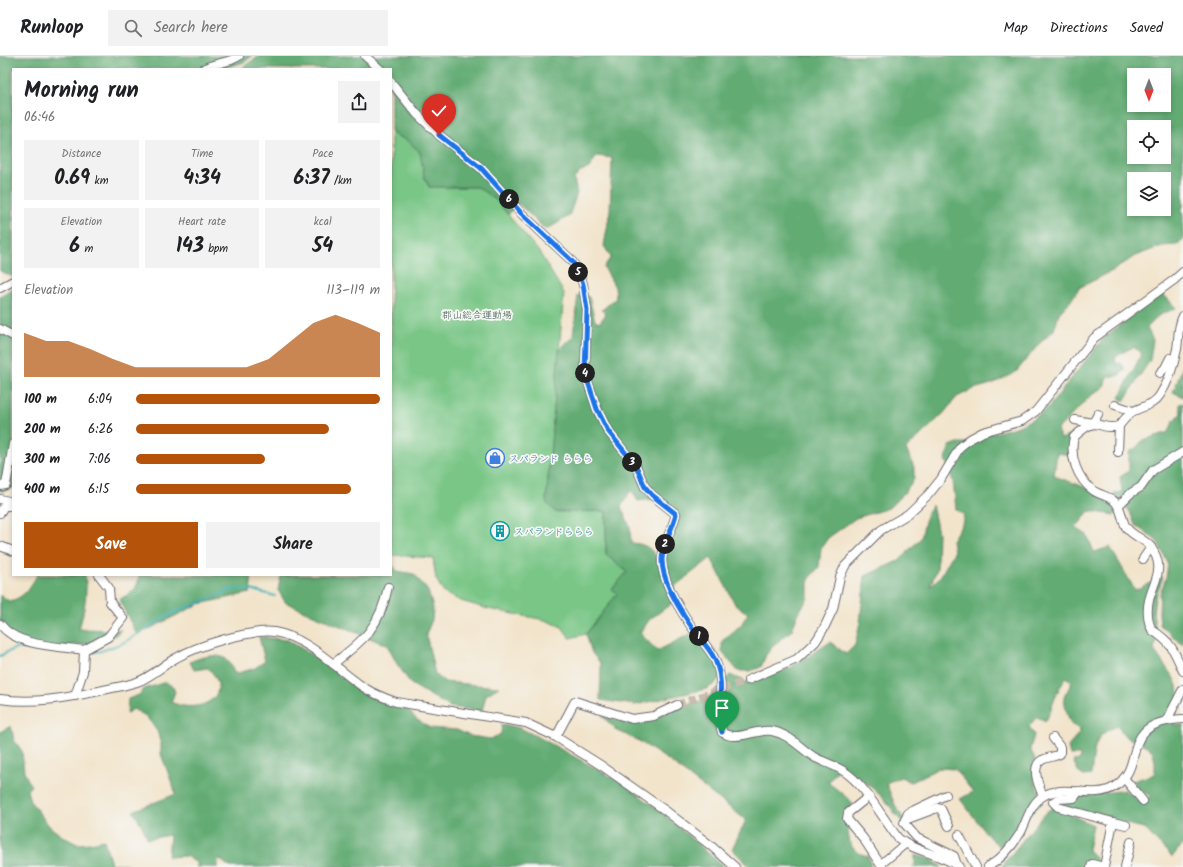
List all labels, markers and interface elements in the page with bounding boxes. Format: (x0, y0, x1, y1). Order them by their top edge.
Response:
search box (108, 10, 388, 46)
text: Runloop (20, 13, 84, 43)
text: Search here (154, 16, 228, 40)
icon: search (122, 17, 144, 39)
text: Map (1003, 17, 1028, 39)
text: Directions (1050, 17, 1108, 39)
text: Saved (1130, 17, 1163, 39)
north arrow (1127, 68, 1171, 112)
map controls (1127, 68, 1171, 216)
text: Morning run (24, 74, 139, 109)
button: share (338, 81, 380, 123)
pin (422, 94, 456, 135)
icon: check (428, 100, 450, 122)
text: 06:46 (24, 107, 55, 128)
button: locate (1127, 120, 1171, 164)
text: Distance (62, 145, 101, 163)
text: Time (191, 145, 213, 163)
text: Pace (312, 145, 333, 163)
text: 0.69 (54, 163, 90, 195)
text: 4:34 (183, 163, 221, 195)
text: 6:37 (293, 163, 330, 195)
text: km (90, 172, 108, 190)
text: /km (330, 172, 352, 190)
button: layers (1127, 172, 1171, 216)
pin: 6 (499, 189, 519, 209)
text: 6 (506, 190, 512, 208)
text: Elevation (61, 213, 102, 231)
text: Heart rate (178, 213, 226, 231)
text: kcal (314, 213, 332, 231)
text: 6 (69, 231, 80, 263)
text: 143 (176, 231, 204, 263)
text: 54 (312, 231, 333, 263)
text: m (80, 240, 93, 258)
text: bpm (204, 240, 228, 258)
pin: 5 (568, 262, 588, 282)
text: 5 (575, 263, 581, 281)
text: Elevation (24, 280, 73, 301)
text: 113–119 m (326, 280, 380, 301)
park label: 郡山総合運動場 (442, 307, 512, 323)
pin: 4 (575, 363, 595, 383)
text: 4 (582, 364, 588, 382)
text: 100 m (24, 389, 57, 410)
text: 6:04 (88, 389, 112, 410)
text: 200 m (24, 419, 61, 440)
text: 6:26 (88, 419, 113, 440)
shop icon: スパランド ららら (484, 447, 506, 469)
text: 300 m (24, 449, 60, 470)
text: 7:06 (88, 449, 111, 470)
place label: スパランド ららら (509, 451, 593, 467)
pin: 3 (622, 452, 642, 472)
text: 3 (629, 453, 635, 471)
text: 400 m (24, 479, 60, 500)
text: 6:15 (88, 479, 110, 500)
building icon: スパランドららら (489, 520, 511, 542)
button: Save (24, 522, 198, 568)
button: Share (206, 522, 380, 568)
place label: スパランドららら (514, 524, 594, 540)
pin: 2 (655, 534, 675, 554)
text: 2 (662, 535, 668, 553)
pin: 1 (689, 626, 709, 646)
text: 1 (697, 627, 701, 645)
pin (705, 691, 739, 732)
icon: arrive (711, 697, 733, 719)

